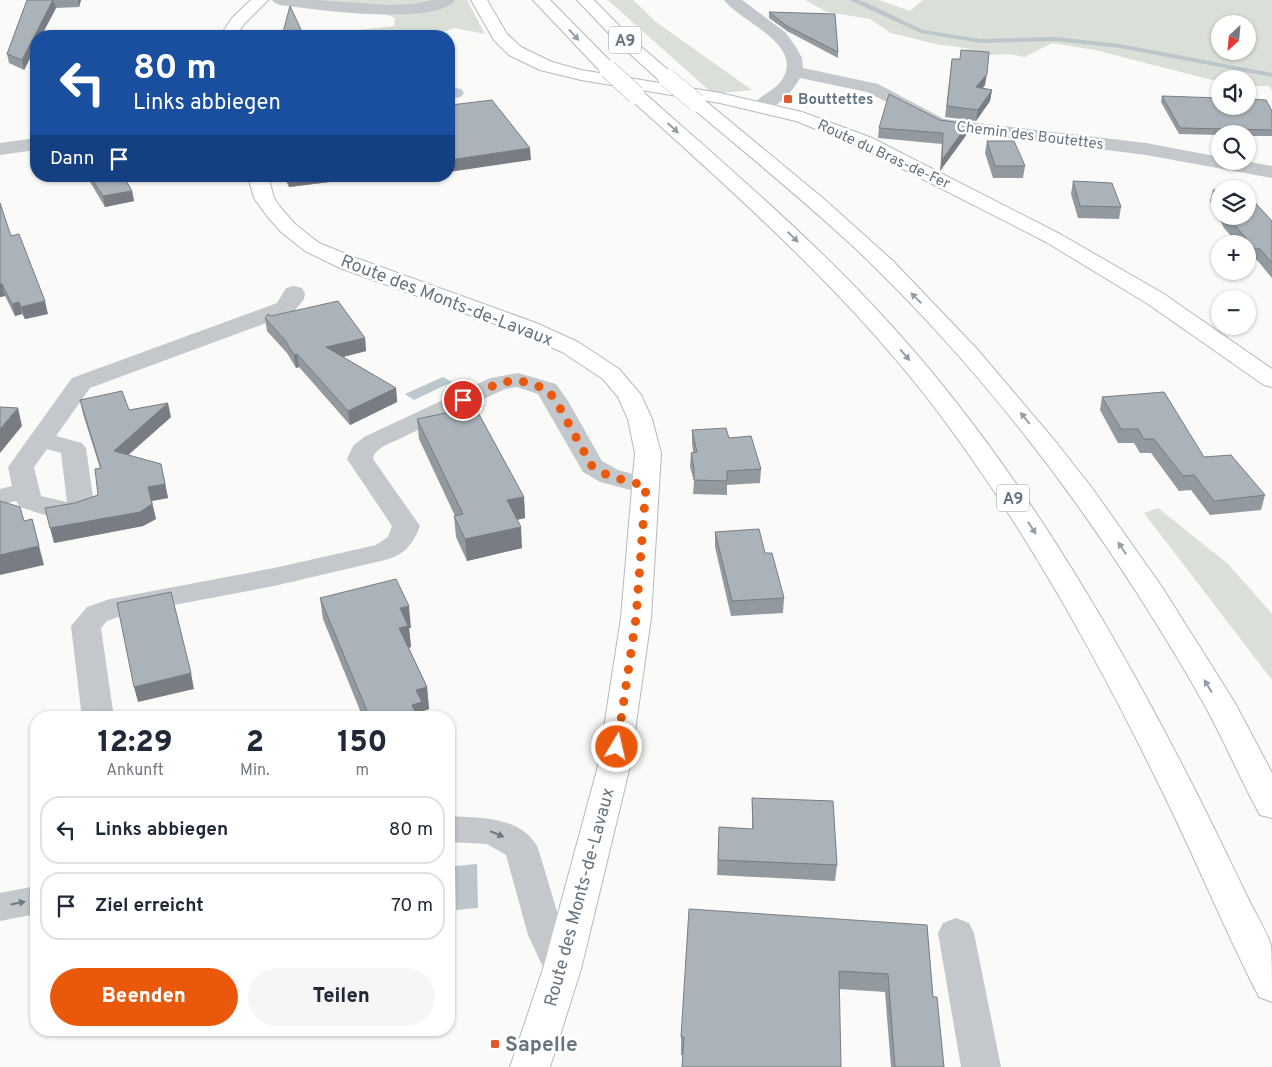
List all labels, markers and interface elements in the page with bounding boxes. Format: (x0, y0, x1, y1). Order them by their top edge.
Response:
north arrow (1211, 15, 1256, 60)
map controls (1211, 15, 1256, 335)
road number: A9 (609, 26, 641, 54)
one-way arrow (568, 29, 580, 41)
text: 80 m (133, 47, 217, 91)
icon: left (50, 50, 115, 115)
button: sound (1211, 70, 1256, 115)
text: Links abbiegen (133, 90, 281, 117)
place label: Bouttettes (798, 91, 873, 110)
marker: Bouttettes (782, 93, 794, 105)
street label: Route du Bras-de-Fer (814, 116, 953, 194)
street label: Chemin des Boutettes (955, 118, 1104, 155)
one-way arrow (666, 122, 678, 134)
button: search (1211, 125, 1256, 170)
icon: arrive (105, 145, 133, 173)
text: Dann (50, 147, 95, 171)
button: layers (1211, 180, 1256, 225)
one-way arrow (787, 231, 799, 243)
button: + (1211, 235, 1256, 280)
street label: Route des Monts-de-Lavaux (337, 250, 556, 353)
button: − (1211, 290, 1256, 335)
one-way arrow (910, 292, 922, 304)
one-way arrow (899, 348, 911, 360)
pin (442, 379, 484, 421)
icon: arrive (449, 386, 477, 414)
one-way arrow (1019, 412, 1030, 425)
road number: A9 (997, 484, 1029, 512)
one-way arrow (1027, 521, 1037, 535)
one-way arrow (1117, 542, 1127, 555)
one-way arrow (1204, 679, 1213, 692)
position arrow (590, 720, 642, 772)
text: 12:29 (98, 725, 173, 762)
text: 2 (246, 725, 264, 762)
text: 150 (337, 725, 388, 762)
text: Ankunft (106, 761, 164, 781)
text: Min. (240, 761, 270, 781)
text: m (356, 761, 369, 781)
street label: Route des Monts-de-Lavaux (540, 785, 621, 1009)
icon: left (52, 816, 80, 844)
text: Links abbiegen (95, 818, 228, 842)
text: 80 m (389, 818, 433, 842)
one-way arrow (489, 830, 504, 838)
icon: arrive (52, 892, 80, 920)
text: Ziel erreicht (95, 894, 204, 918)
text: 70 m (391, 894, 433, 918)
one-way arrow (11, 899, 27, 907)
button: Beenden (50, 968, 238, 1026)
button: Teilen (248, 968, 435, 1026)
place label: Sapelle (505, 1032, 578, 1059)
marker: Sapelle (489, 1038, 501, 1050)

